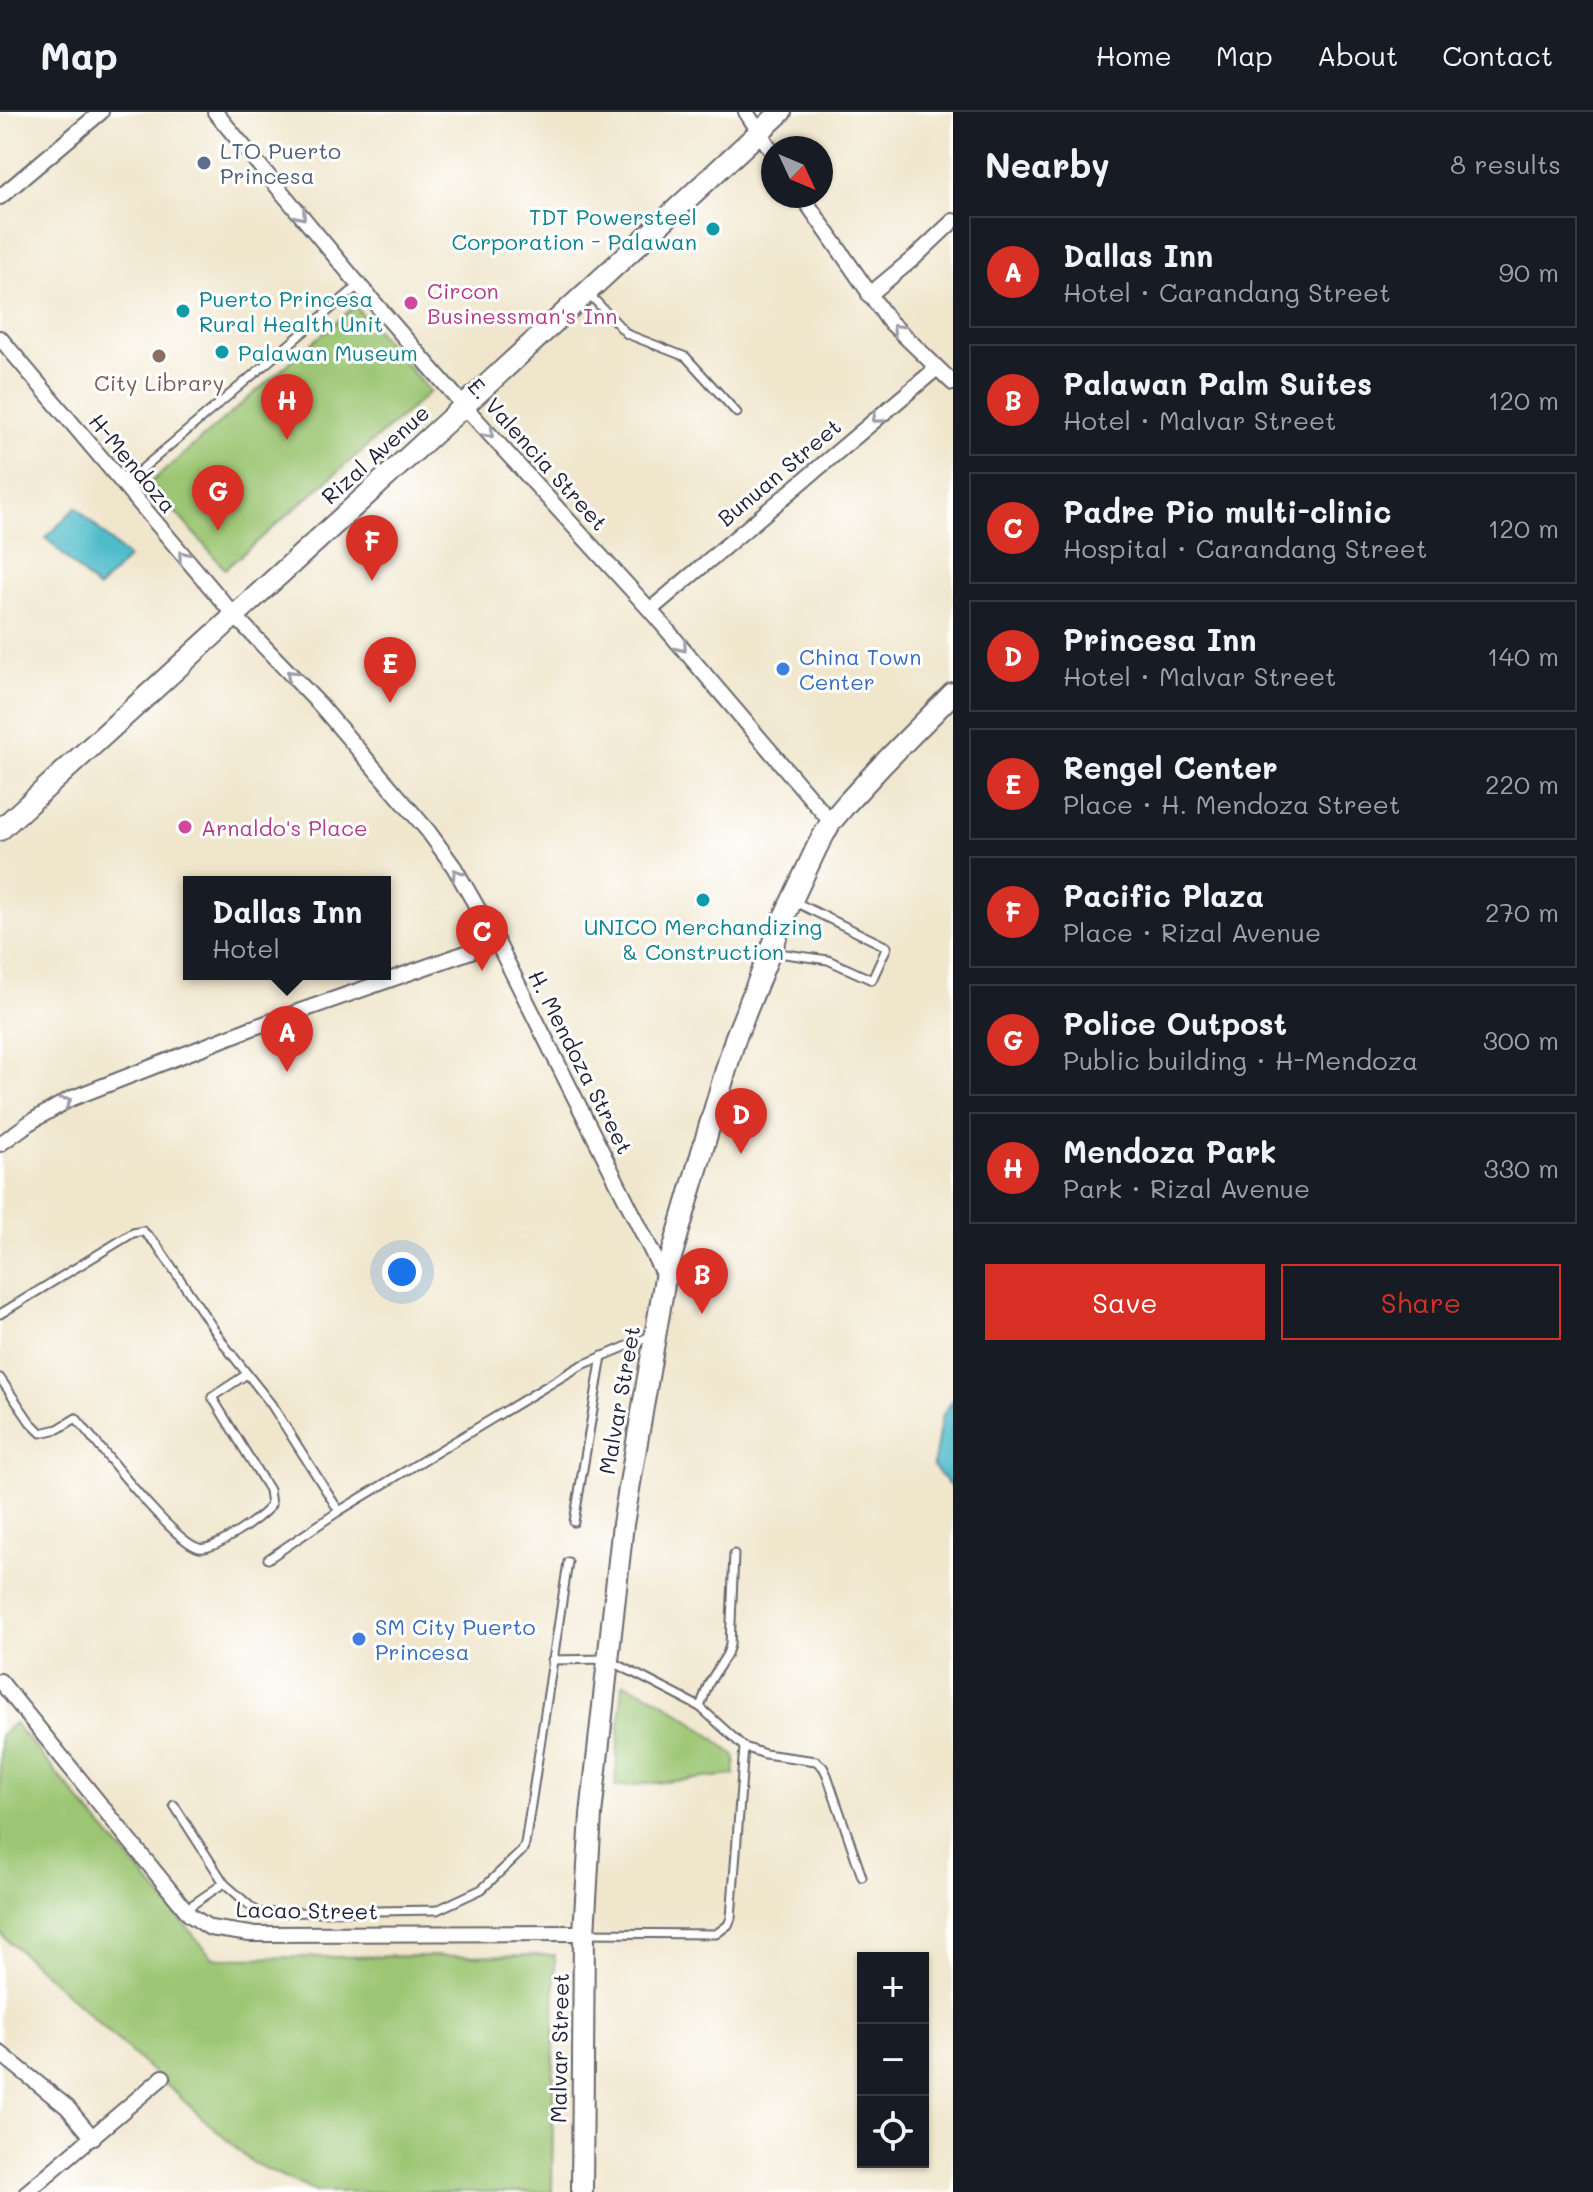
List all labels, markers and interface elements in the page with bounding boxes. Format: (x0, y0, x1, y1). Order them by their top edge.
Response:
text: Map (40, 30, 118, 80)
text: Home (1096, 37, 1172, 73)
text: Map (1216, 37, 1273, 73)
text: About (1317, 37, 1398, 73)
text: Contact (1442, 37, 1553, 73)
place label: LTO Puerto Princesa (220, 136, 341, 190)
north arrow (761, 136, 833, 208)
text: Nearby (985, 142, 1110, 187)
text: 8 results (1450, 147, 1561, 181)
marker: LTO Puerto Princesa (195, 154, 213, 172)
place label: TDT Powersteel Corporation - Palawan (451, 202, 697, 256)
one-way arrow (291, 206, 306, 220)
marker: TDT Powersteel Corporation - Palawan (704, 220, 722, 238)
text: Dallas Inn (1063, 235, 1213, 275)
text: A (1004, 255, 1022, 289)
text: 90 m (1499, 255, 1559, 289)
text: Hotel · Carandang Street (1063, 275, 1391, 309)
place label: Circon Businessman's Inn (427, 276, 617, 330)
place label: Puerto Princesa Rural Health Unit (199, 284, 383, 338)
marker: Circon Businessman's Inn (402, 294, 420, 312)
marker: Puerto Princesa Rural Health Unit (174, 302, 192, 320)
one-way arrow (892, 324, 906, 338)
place label: Palawan Museum (238, 338, 418, 367)
marker: Palawan Museum (213, 343, 231, 361)
marker: City Library (150, 347, 168, 365)
text: Palawan Palm Suites (1063, 363, 1372, 403)
place label: City Library (94, 368, 224, 397)
street label: E. Valencia Street (462, 372, 614, 536)
pin: H (261, 374, 313, 440)
text: B (1004, 383, 1022, 417)
text: 120 m (1488, 383, 1559, 417)
street label: Rizal Avenue (315, 398, 435, 510)
text: Hotel · Malvar Street (1063, 403, 1337, 437)
street label: H-Mendoza (83, 407, 183, 519)
one-way arrow (872, 408, 887, 423)
street label: Bunuan Street (711, 412, 847, 532)
one-way arrow (480, 424, 494, 438)
pin: G (192, 465, 244, 531)
text: Padre Pio multi-clinic (1063, 491, 1392, 531)
text: C (1003, 511, 1023, 545)
text: 120 m (1488, 511, 1559, 545)
pin: F (346, 515, 398, 581)
text: Hospital · Carandang Street (1063, 531, 1427, 565)
one-way arrow (178, 550, 193, 565)
text: Princesa Inn (1063, 619, 1256, 659)
pin: E (364, 637, 416, 703)
one-way arrow (672, 638, 687, 652)
text: D (1004, 639, 1022, 673)
text: 140 m (1487, 639, 1559, 673)
place label: China Town Center (799, 642, 921, 696)
text: Hotel · Malvar Street (1063, 659, 1337, 693)
marker: China Town Center (774, 660, 792, 678)
one-way arrow (285, 670, 300, 684)
text: Rengel Center (1063, 747, 1278, 787)
text: E (1005, 767, 1021, 801)
text: 220 m (1485, 767, 1559, 801)
text: Place · H. Mendoza Street (1063, 787, 1400, 821)
place label: Arnaldo's Place (201, 813, 368, 842)
marker: Arnaldo's Place (176, 818, 194, 836)
one-way arrow (452, 868, 467, 883)
text: Pacific Plaza (1063, 875, 1264, 915)
popup (183, 876, 391, 980)
text: Dallas Inn (212, 891, 362, 931)
marker: UNICO Merchandizing & Construction (694, 891, 712, 909)
text: F (1005, 895, 1021, 929)
text: 270 m (1485, 895, 1559, 929)
pin: C (456, 905, 508, 971)
place label: UNICO Merchandizing & Construction (584, 912, 822, 966)
text: Place · Rizal Avenue (1063, 915, 1321, 949)
text: Hotel (212, 931, 280, 965)
street label: H. Mendoza Street (522, 965, 640, 1159)
text: Police Outpost (1063, 1003, 1287, 1043)
pin: A (261, 1006, 313, 1072)
text: G (1003, 1023, 1023, 1057)
text: 300 m (1483, 1023, 1559, 1057)
text: Public building · H-Mendoza (1063, 1043, 1418, 1077)
pin: D (715, 1088, 767, 1154)
one-way arrow (57, 1097, 72, 1112)
text: Mendoza Park (1063, 1131, 1276, 1171)
text: H (1003, 1151, 1023, 1185)
text: 330 m (1483, 1151, 1559, 1185)
text: Park · Rizal Avenue (1063, 1171, 1310, 1205)
pin: B (676, 1248, 728, 1314)
your location (382, 1252, 422, 1292)
button: Save (985, 1264, 1265, 1340)
button: Share (1281, 1264, 1561, 1340)
street label: Malvar Street (592, 1324, 646, 1476)
place label: SM City Puerto Princesa (375, 1612, 535, 1666)
marker: SM City Puerto Princesa (350, 1630, 368, 1648)
street label: Lacao Street (236, 1894, 378, 1926)
map controls (857, 1952, 929, 2168)
button: + (857, 1952, 929, 2024)
street label: Malvar Street (543, 1973, 575, 2123)
button: − (857, 2024, 929, 2096)
button: locate (857, 2096, 929, 2168)

